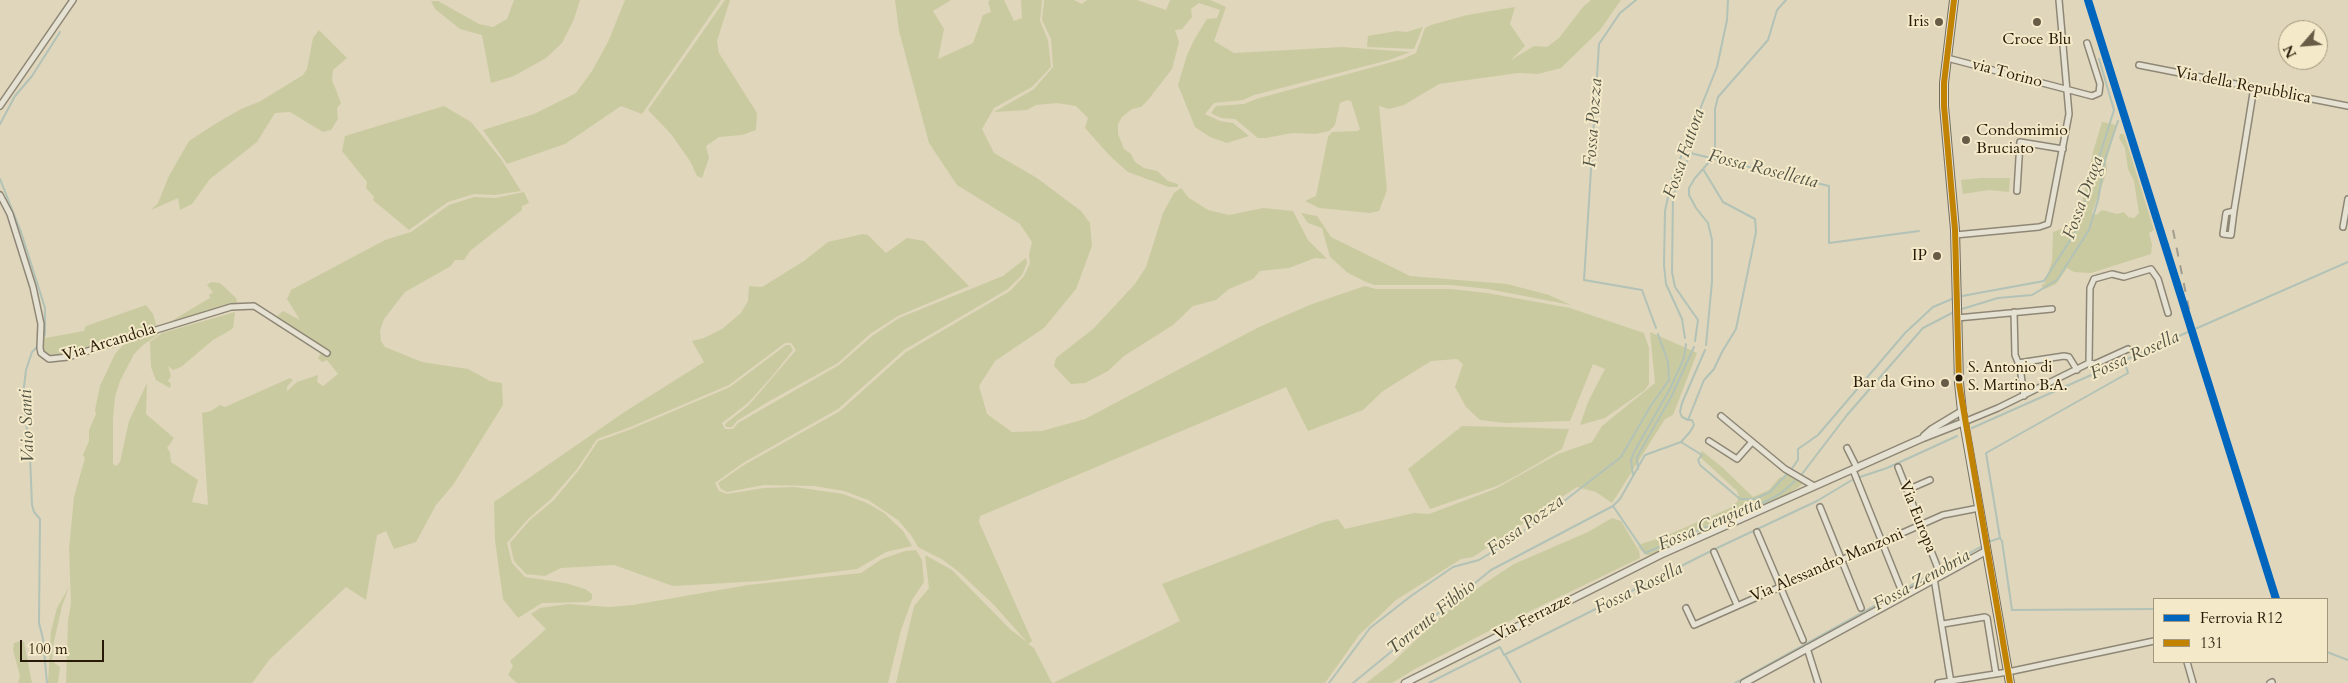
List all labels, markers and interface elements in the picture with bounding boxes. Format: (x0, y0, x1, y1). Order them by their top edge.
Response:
place label: Iris (1908, 12, 1929, 32)
marker: Iris (1933, 16, 1945, 28)
marker: Croce Blu (2031, 16, 2043, 28)
north arrow (2278, 20, 2328, 70)
place label: Croce Blu (2002, 30, 2072, 50)
text: N (2279, 42, 2301, 61)
street label: via Torino (1970, 55, 2044, 93)
street label: Via della Repubblica (2173, 63, 2313, 109)
water label: Fossa Pozza (1580, 78, 1608, 168)
water label: Fossa Fattora (1660, 107, 1710, 201)
place label: Condomimio Bruciato (1976, 121, 2068, 159)
marker: Condomimio Bruciato (1960, 134, 1972, 146)
water label: Fossa Roselletta (1706, 146, 1820, 194)
water label: Fossa Draga (2059, 154, 2109, 242)
place label: IP (1912, 246, 1927, 266)
marker: IP (1931, 250, 1943, 262)
street label: Via Arcandola (60, 320, 158, 366)
water label: Fossa Rosella (2087, 327, 2183, 385)
place label: S. Antonio di S. Martino B.A. (1968, 360, 2068, 395)
place label: Bar da Gino (1852, 373, 1935, 393)
marker: S. Antonio di S. Martino B.A. (1954, 373, 1964, 383)
marker: Bar da Gino (1939, 377, 1951, 389)
water label: Vaio Santi (16, 389, 40, 463)
street label: Via Europa (1894, 478, 1940, 556)
water label: Fossa Pozza (1484, 491, 1568, 561)
water label: Fossa Cengietta (1655, 494, 1765, 556)
street label: Via Alessandro Manzoni (1747, 525, 1907, 607)
water label: Fossa Zenobria (1870, 546, 1974, 616)
water label: Fossa Rosella (1592, 558, 1686, 620)
water label: Torrente Fibbio (1384, 576, 1480, 660)
street label: Via Ferrazze (1491, 590, 1575, 646)
legend (2153, 598, 2328, 663)
text: Ferrovia R12 (2200, 608, 2283, 628)
scale bar (22, 630, 106, 662)
text: 131 (2200, 633, 2223, 653)
text: 100 m (28, 639, 68, 659)

